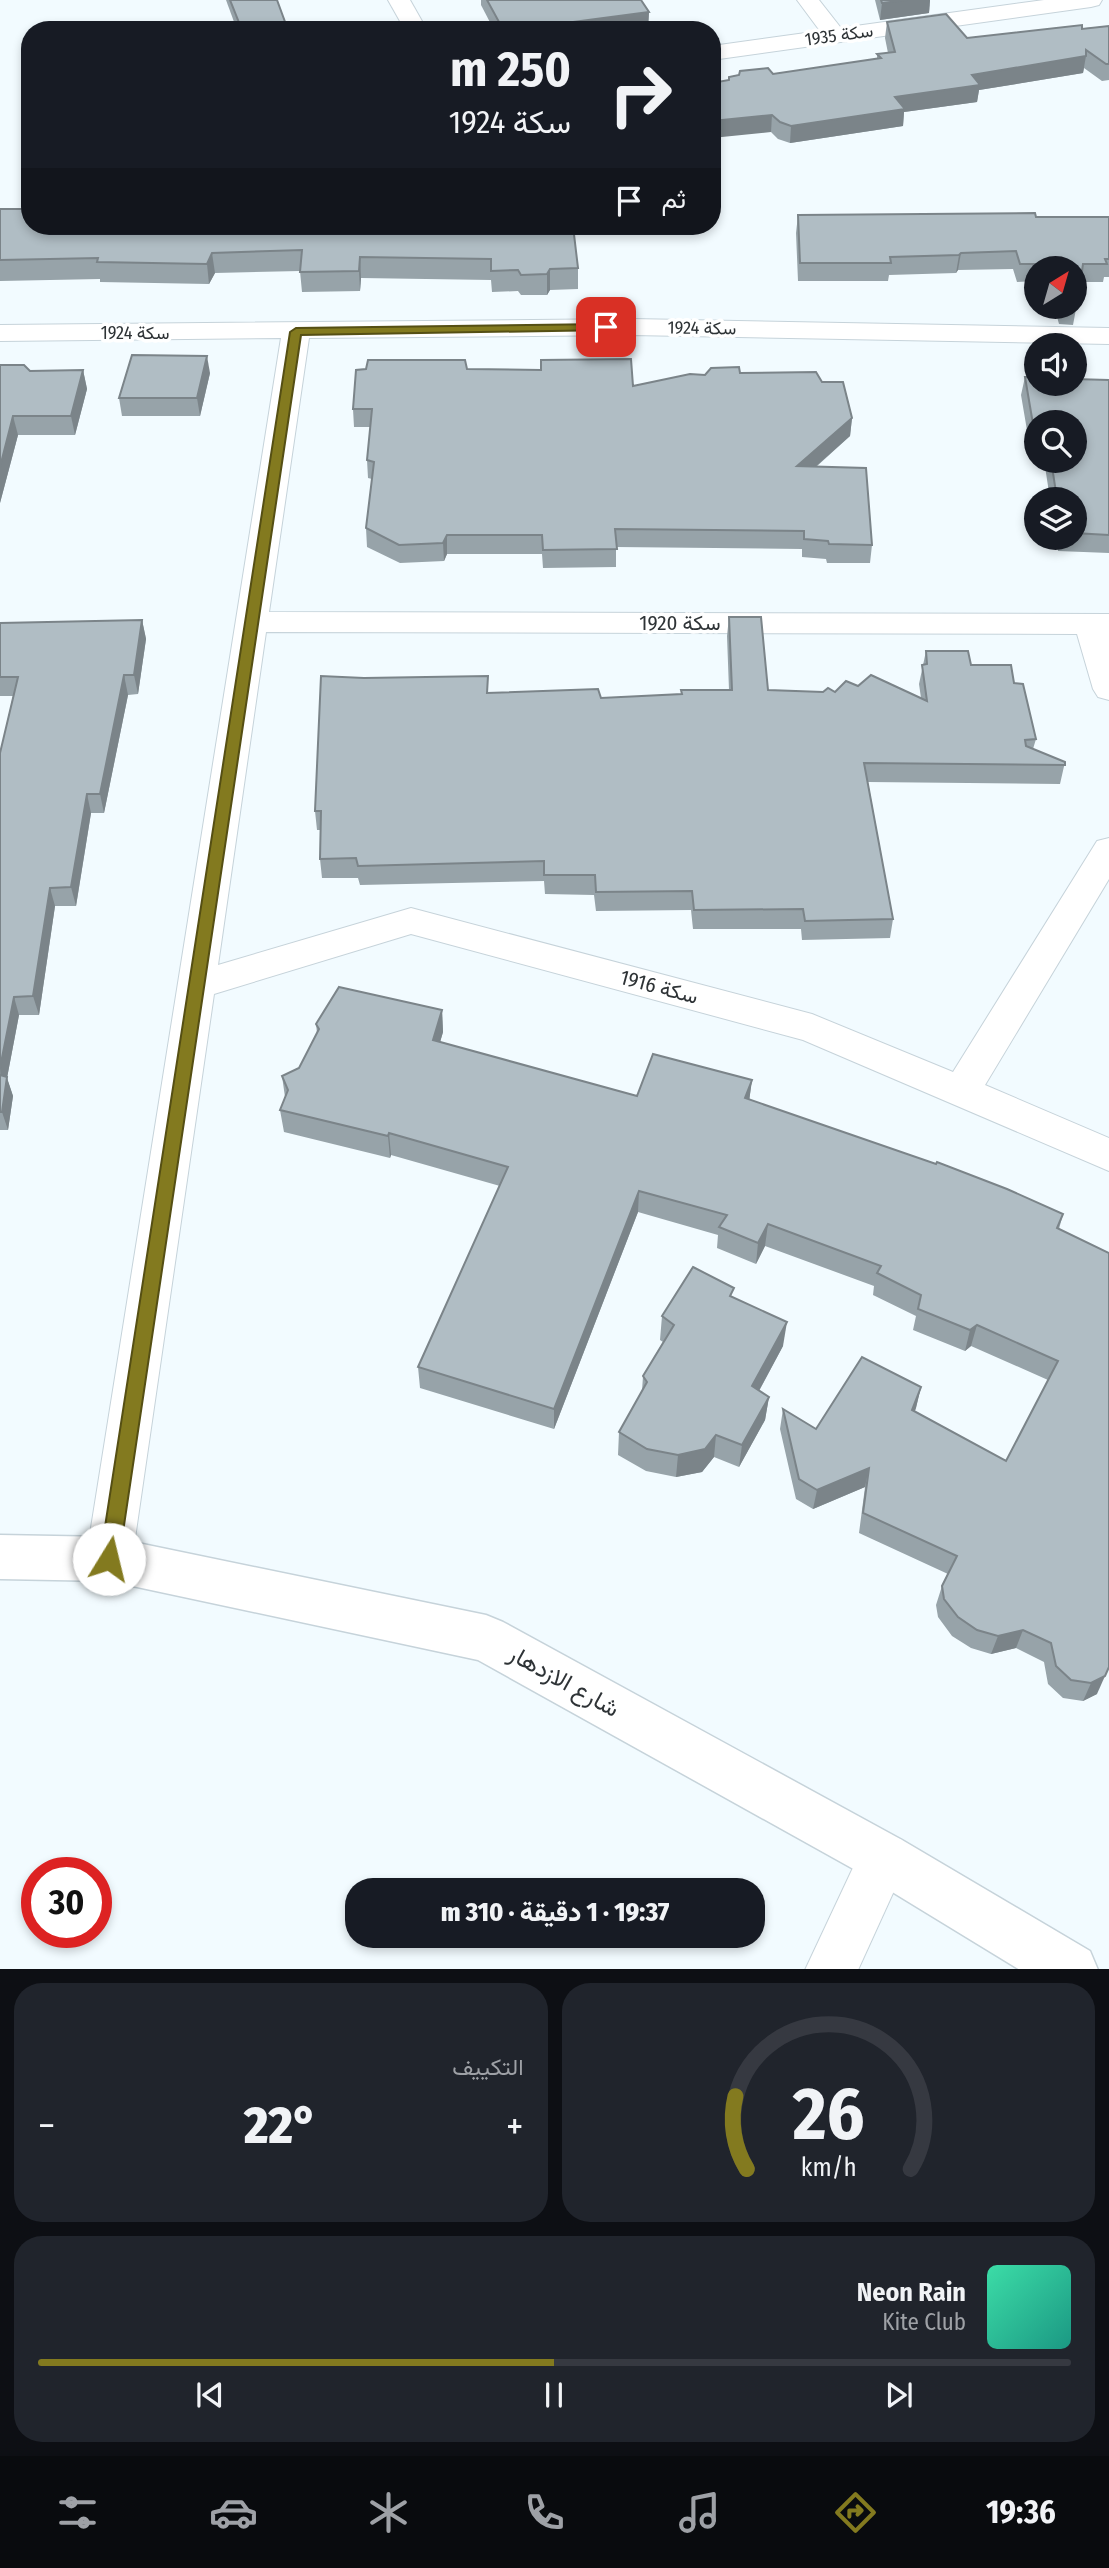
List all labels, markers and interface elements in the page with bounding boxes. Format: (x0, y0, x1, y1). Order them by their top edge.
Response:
street label: سكة 1935 (803, 19, 875, 51)
text: 250 m (450, 40, 571, 99)
icon: right (595, 49, 686, 140)
text: سكة 1924 (449, 103, 571, 141)
icon: arrive (610, 182, 648, 220)
text: ثم (662, 184, 686, 215)
north arrow (1024, 256, 1087, 318)
map controls (1024, 256, 1087, 550)
pin (576, 297, 636, 357)
icon: arrive (587, 308, 625, 346)
street label: سكة 1924 (667, 316, 737, 340)
street label: سكة 1924 (101, 322, 169, 344)
button: sound (1024, 333, 1087, 396)
button: search (1024, 410, 1087, 473)
button: layers (1024, 487, 1087, 550)
street label: سكة 1920 (639, 610, 721, 636)
street label: سكة 1916 (617, 964, 701, 1010)
position arrow (72, 1522, 146, 1596)
street label: شارع الازدهار (502, 1639, 624, 1725)
speed limit sign: 30 (21, 1857, 112, 1948)
text: 19:37 · 1 دقيقة · 310 m (441, 1897, 669, 1928)
text: التكييف (452, 2053, 524, 2081)
text: 26 (791, 2071, 864, 2158)
text: 22° (244, 2094, 317, 2157)
text: − (38, 2103, 55, 2149)
text: + (506, 2103, 523, 2149)
text: km/h (800, 2152, 856, 2182)
text: Neon Rain (857, 2277, 966, 2308)
text: Kite Club (882, 2308, 966, 2336)
icon: previous (191, 2376, 229, 2414)
icon: pause (535, 2376, 573, 2414)
icon: next (880, 2376, 918, 2414)
icon: filters (53, 2488, 102, 2537)
icon: car (209, 2488, 258, 2537)
icon: climate (364, 2488, 413, 2537)
icon: phone (520, 2488, 569, 2537)
icon: music (675, 2488, 724, 2537)
icon: directions (831, 2488, 880, 2537)
text: 19:36 (986, 2493, 1056, 2531)

